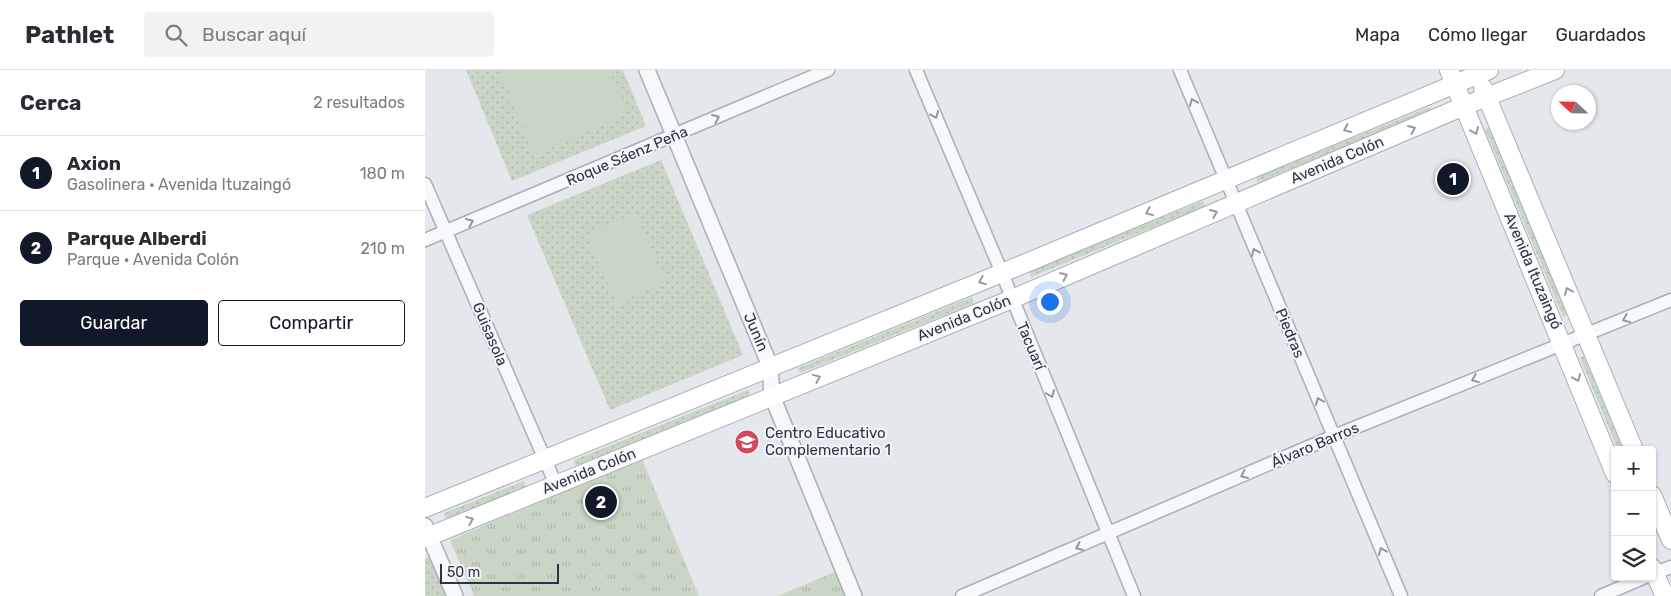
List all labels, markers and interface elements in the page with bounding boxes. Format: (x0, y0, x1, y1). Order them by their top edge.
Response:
search box (144, 12, 494, 57)
text: Pathlet (25, 21, 114, 49)
icon: search (162, 21, 190, 49)
text: Buscar aquí (202, 23, 306, 46)
text: Mapa (1355, 24, 1400, 46)
text: Cómo llegar (1428, 24, 1527, 46)
text: Guardados (1555, 24, 1646, 46)
north arrow (1551, 85, 1596, 130)
text: Cerca (20, 90, 81, 115)
text: 2 resultados (313, 93, 405, 112)
one-way arrow (1189, 98, 1199, 106)
one-way arrow (928, 110, 939, 119)
one-way arrow (711, 113, 720, 124)
street label: Roque Sáenz Peña (564, 122, 690, 190)
one-way arrow (1343, 123, 1352, 134)
one-way arrow (1407, 124, 1416, 135)
one-way arrow (1468, 126, 1479, 135)
street label: Avenida Colón (1288, 132, 1386, 188)
text: Axion (67, 152, 121, 175)
pin: 1 (1437, 160, 1469, 198)
text: 1 (32, 164, 40, 183)
text: 180 m (360, 164, 405, 183)
text: Gasolinera · Avenida Ituzaingó (67, 175, 291, 194)
one-way arrow (1145, 206, 1154, 216)
one-way arrow (1209, 208, 1218, 219)
street label: Avenida Ituzaingó (1500, 210, 1566, 332)
one-way arrow (465, 217, 474, 228)
text: Parque Alberdi (67, 227, 207, 250)
text: 2 (31, 239, 41, 258)
text: 210 m (360, 239, 405, 258)
one-way arrow (1251, 248, 1262, 257)
text: Parque · Avenida Colón (67, 250, 239, 269)
one-way arrow (1059, 272, 1068, 283)
one-way arrow (978, 274, 987, 285)
one-way arrow (1564, 288, 1574, 296)
your location (1037, 289, 1063, 315)
street label: Avenida Colón (914, 291, 1014, 345)
button: Guardar (20, 300, 208, 346)
button: Compartir (218, 300, 405, 346)
street label: Guisasola (469, 300, 511, 368)
street label: Piedras (1272, 306, 1309, 361)
street label: Junín (740, 310, 772, 354)
one-way arrow (1622, 312, 1631, 323)
street label: Tacuarí (1013, 319, 1050, 374)
one-way arrow (1471, 373, 1480, 383)
one-way arrow (812, 374, 821, 384)
one-way arrow (1571, 374, 1581, 382)
one-way arrow (1045, 389, 1056, 398)
one-way arrow (1315, 397, 1326, 406)
street label: Álvaro Barros (1268, 418, 1362, 472)
place label: Centro Educativo Complementario 1 (765, 424, 891, 459)
school or university icon: Centro Educativo Complementario 1 (734, 429, 760, 455)
street label: Avenida Colón (539, 444, 639, 498)
map controls (1611, 446, 1656, 581)
button: + (1611, 446, 1656, 491)
one-way arrow (1240, 469, 1249, 480)
pin: 2 (585, 483, 617, 521)
button: − (1611, 491, 1656, 536)
one-way arrow (465, 515, 474, 526)
button: layers (1611, 536, 1656, 581)
one-way arrow (1075, 540, 1084, 551)
one-way arrow (1378, 547, 1388, 556)
scale bar (440, 561, 559, 584)
text: 50 m (447, 564, 480, 581)

